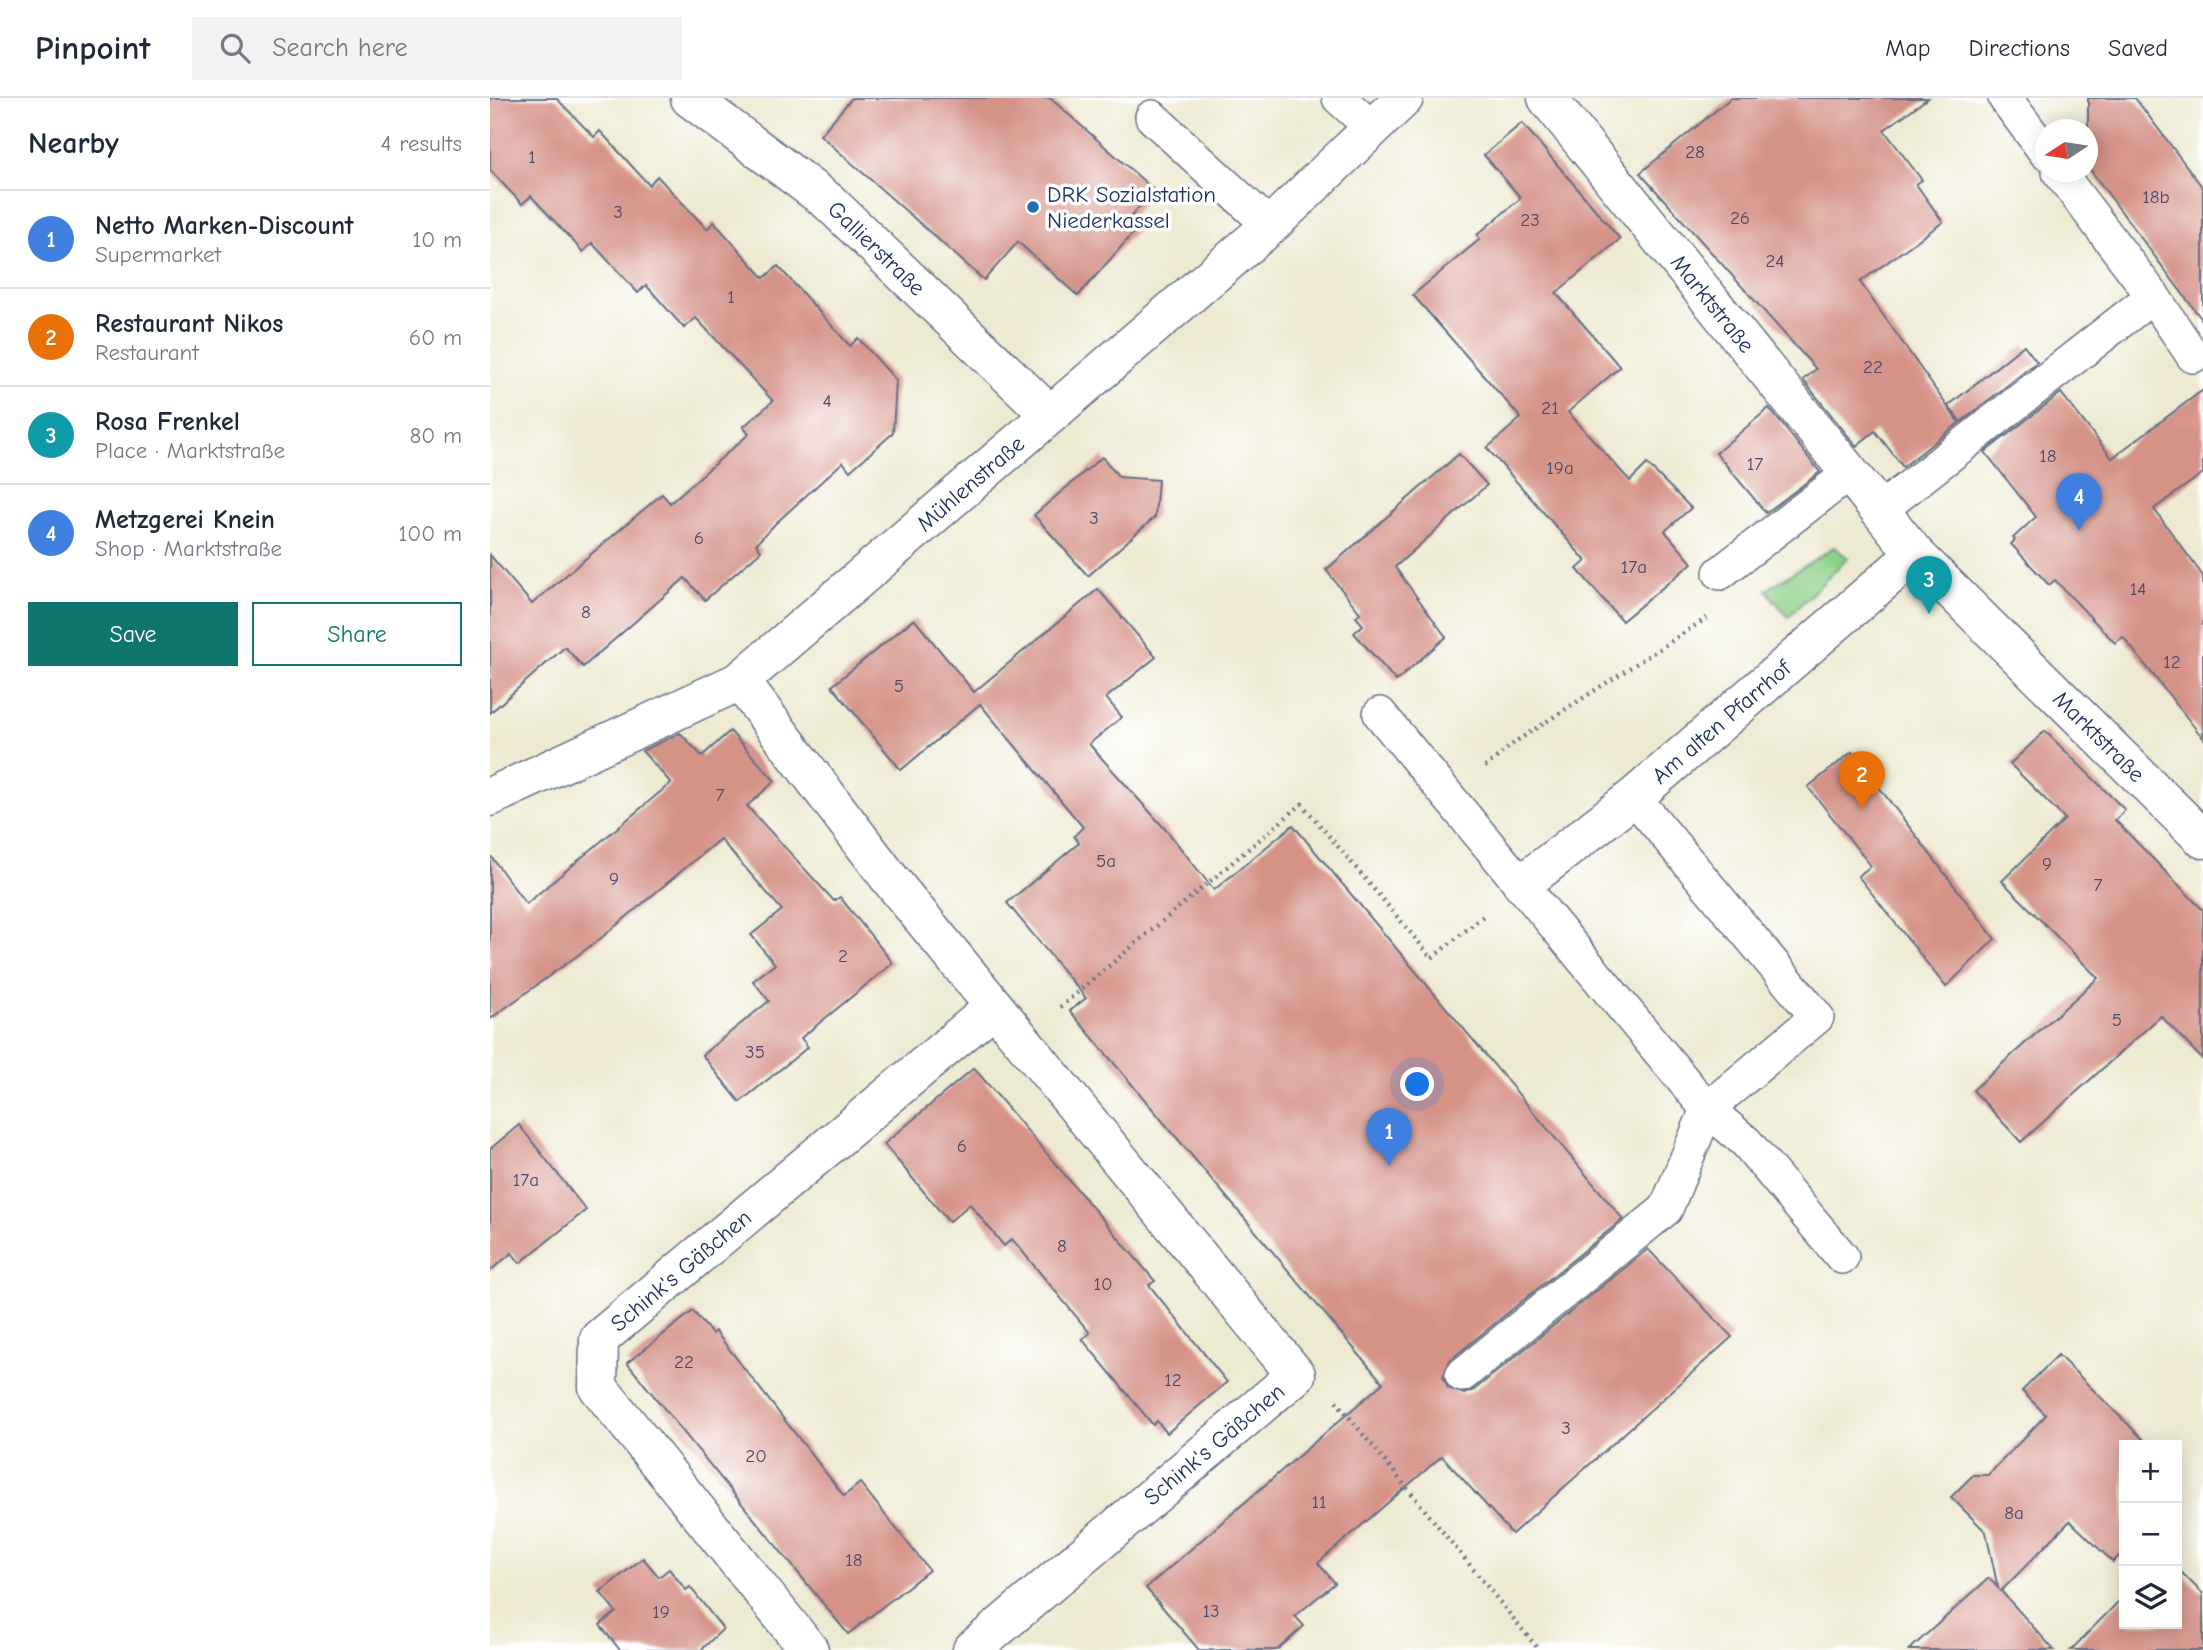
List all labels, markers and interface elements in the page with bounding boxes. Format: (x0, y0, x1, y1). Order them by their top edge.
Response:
search box (192, 17, 682, 80)
text: Pinpoint (35, 29, 150, 67)
icon: search (216, 29, 254, 67)
text: Search here (272, 33, 408, 63)
text: Map (1885, 34, 1931, 62)
text: Directions (1969, 34, 2070, 62)
text: Saved (2108, 34, 2168, 62)
north arrow (2035, 119, 2098, 182)
text: Nearby (28, 126, 119, 161)
text: 4 results (380, 130, 462, 157)
house number: 28 (1685, 141, 1705, 163)
house number: 1 (528, 146, 536, 168)
place label: DRK Sozialstation Niederkassel (1047, 181, 1216, 234)
house number: 18b (2142, 186, 2170, 208)
street label: Gallierstraße (822, 195, 931, 301)
marker: DRK Sozialstation Niederkassel (1025, 199, 1041, 215)
house number: 3 (613, 201, 623, 223)
house number: 26 (1730, 207, 1750, 229)
house number: 23 (1520, 209, 1540, 231)
text: Netto Marken-Discount (95, 211, 354, 241)
text: 1 (46, 226, 56, 253)
text: 10 m (412, 226, 462, 253)
text: Supermarket (95, 241, 221, 268)
street label: Marktstraße (1665, 249, 1760, 358)
house number: 24 (1765, 250, 1785, 272)
house number: 1 (727, 286, 735, 308)
text: Restaurant Nikos (95, 309, 283, 339)
text: 2 (45, 324, 57, 351)
text: 60 m (409, 324, 462, 351)
text: Restaurant (95, 339, 199, 366)
house number: 22 (1863, 356, 1883, 378)
house number: 4 (822, 390, 832, 412)
house number: 21 (1541, 397, 1559, 419)
text: Rosa Frenkel (95, 407, 240, 437)
text: 3 (45, 422, 57, 449)
text: 80 m (409, 422, 462, 449)
street label: Mühlenstraße (911, 430, 1030, 537)
text: Place · Marktstraße (95, 437, 285, 464)
house number: 18 (2039, 445, 2057, 467)
house number: 17 (1747, 453, 1763, 475)
house number: 19a (1546, 457, 1574, 479)
pin: 4 (2056, 473, 2102, 531)
text: Metzgerei Knein (95, 505, 275, 535)
house number: 3 (1089, 507, 1099, 529)
text: 4 (46, 520, 56, 547)
text: 100 m (398, 520, 462, 547)
house number: 6 (694, 527, 704, 549)
text: Shop · Marktstraße (95, 535, 282, 562)
house number: 17a (1621, 556, 1647, 578)
pin: 3 (1906, 556, 1952, 614)
house number: 14 (2130, 578, 2146, 600)
house number: 8 (581, 601, 591, 623)
button: Save (28, 602, 238, 666)
button: Share (252, 602, 462, 666)
house number: 12 (2163, 651, 2181, 673)
street label: Am alten Pfarrhof (1647, 654, 1798, 789)
house number: 5 (894, 675, 904, 697)
street label: Marktstraße (2047, 685, 2150, 788)
pin: 2 (1839, 751, 1885, 809)
house number: 7 (716, 784, 725, 806)
house number: 5a (1096, 850, 1116, 872)
house number: 9 (2042, 853, 2052, 875)
house number: 9 (609, 868, 619, 890)
house number: 7 (2094, 874, 2103, 896)
house number: 2 (838, 945, 848, 967)
house number: 5 (2112, 1009, 2122, 1031)
house number: 35 (745, 1041, 765, 1063)
your location (1400, 1067, 1434, 1101)
pin: 1 (1366, 1108, 1412, 1166)
house number: 6 (957, 1135, 967, 1157)
house number: 17a (513, 1169, 539, 1191)
street label: Schink's Gäßchen (605, 1204, 757, 1337)
house number: 8 (1057, 1235, 1067, 1257)
house number: 10 (1093, 1273, 1113, 1295)
house number: 22 (674, 1351, 694, 1373)
house number: 12 (1164, 1369, 1182, 1391)
street label: Schink's Gäßchen (1139, 1378, 1290, 1511)
house number: 3 (1561, 1417, 1571, 1439)
map controls (2119, 1440, 2182, 1629)
button: + (2119, 1440, 2182, 1503)
house number: 20 (745, 1445, 767, 1467)
house number: 11 (1311, 1491, 1327, 1513)
house number: 8a (2004, 1502, 2024, 1524)
button: − (2119, 1503, 2182, 1566)
house number: 18 (845, 1549, 863, 1571)
button: layers (2119, 1566, 2182, 1629)
house number: 13 (1202, 1600, 1220, 1622)
house number: 19 (652, 1601, 670, 1623)

